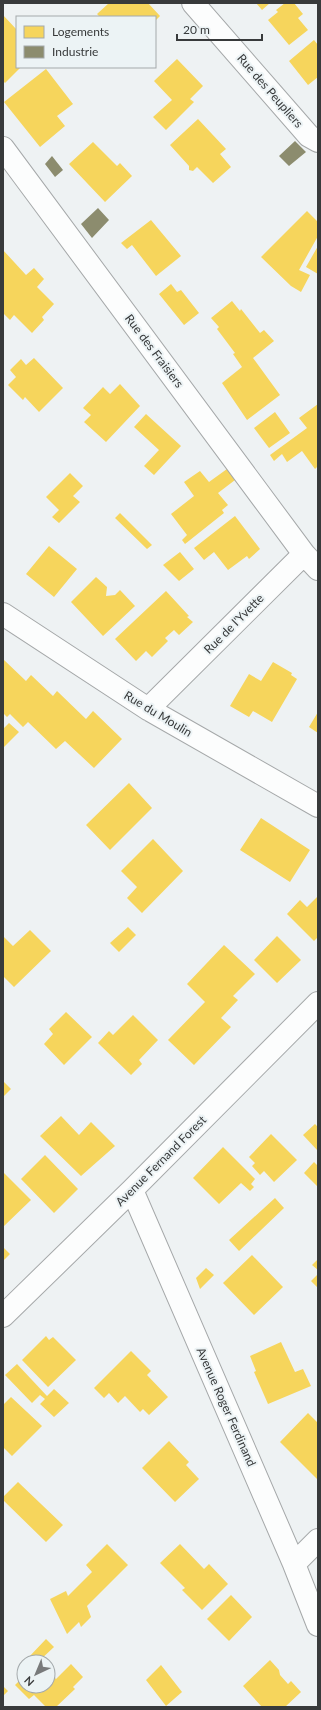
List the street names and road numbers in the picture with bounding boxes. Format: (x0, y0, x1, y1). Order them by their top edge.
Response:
street label: Rue des Peupliers (234, 51, 307, 131)
street label: Rue des Fraisiers (122, 311, 187, 390)
street label: Rue de l'Yvette (201, 591, 267, 657)
street label: Rue du Moulin (122, 687, 195, 740)
street label: Avenue Fernand Forest (112, 1112, 210, 1209)
street label: Avenue Roger Ferdinand (193, 1345, 259, 1469)

